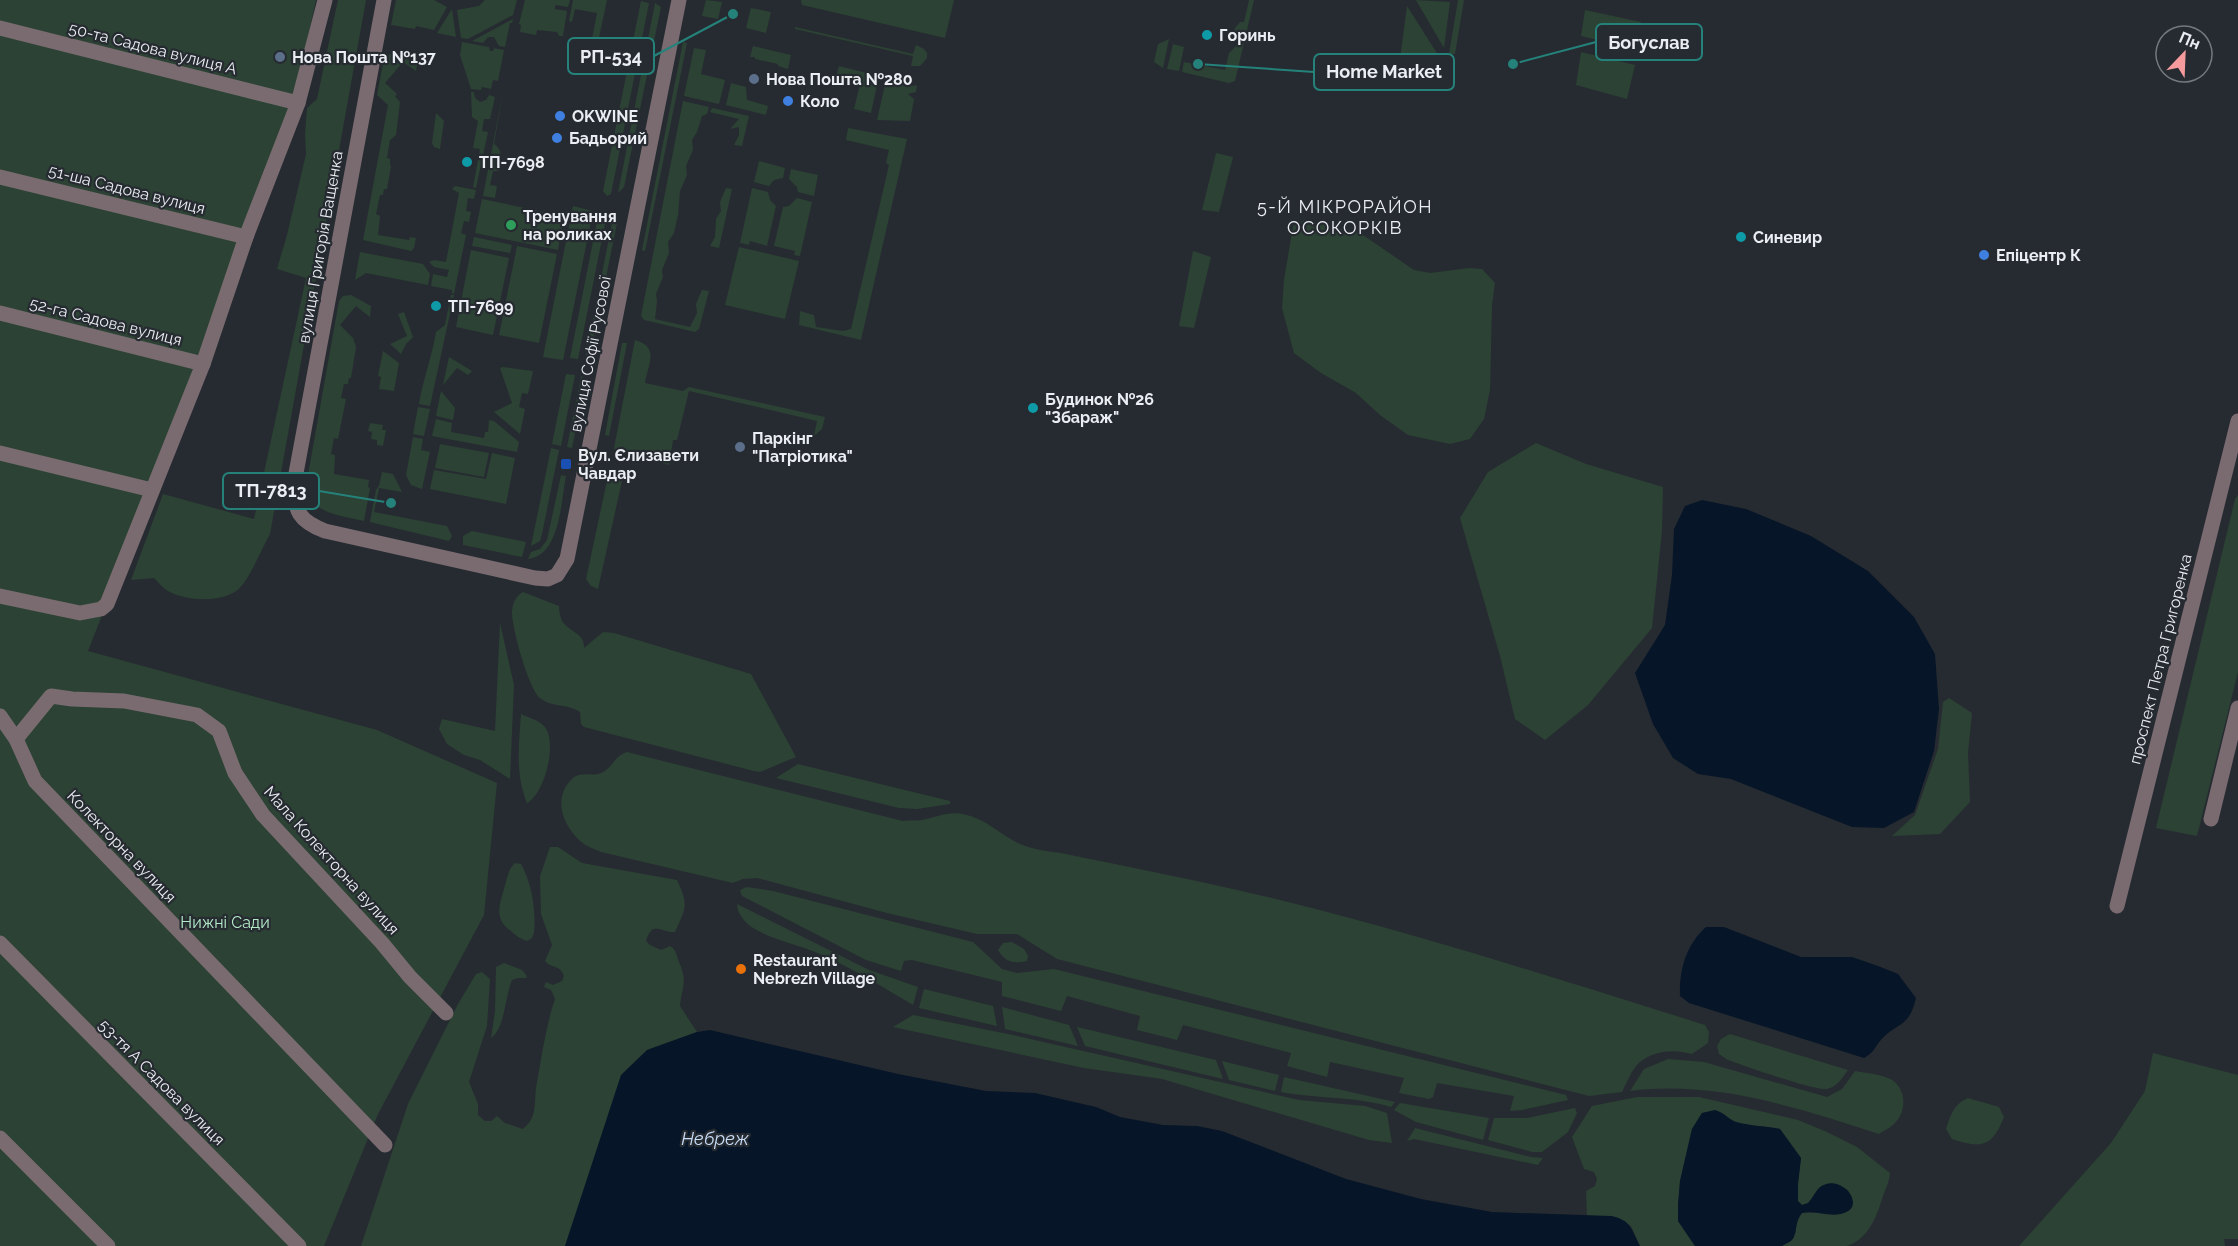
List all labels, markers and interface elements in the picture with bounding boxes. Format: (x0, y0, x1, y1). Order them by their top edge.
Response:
street label: 50-та Садова вулиця А (67, 18, 239, 79)
callout: Богуслав (1596, 24, 1702, 60)
north arrow (2154, 24, 2214, 84)
place label: Горинь (1219, 26, 1276, 45)
marker: Горинь (1200, 28, 1214, 42)
text: Пн (2176, 28, 2203, 54)
text: Богуслав (1608, 32, 1690, 53)
callout: РП-534 (568, 38, 654, 74)
text: РП-534 (580, 46, 642, 67)
place label: Нова Пошта №137 (292, 48, 436, 67)
marker: Нова Пошта №137 (273, 50, 287, 64)
callout: Home Market (1314, 54, 1454, 90)
text: Home Market (1326, 61, 1442, 82)
place label: Нова Пошта №280 (766, 70, 913, 89)
marker: Нова Пошта №280 (747, 72, 761, 86)
place label: Коло (800, 92, 840, 111)
marker: Коло (781, 94, 795, 108)
place label: OKWINE (572, 107, 638, 126)
marker: OKWINE (553, 109, 567, 123)
place label: Бадьорий (569, 129, 647, 148)
marker: Бадьорий (550, 131, 564, 145)
street label: вулиця Григорія Ващенка (294, 149, 347, 345)
place label: ТП-7698 (479, 153, 545, 172)
marker: ТП-7698 (460, 155, 474, 169)
street label: 51-ша Садова вулиця (46, 161, 207, 218)
district label: 5-Й МІКРОРАЙОН ОСОКОРКІВ (1257, 196, 1433, 238)
place label: Тренування на роликах (523, 207, 617, 244)
marker: Тренування на роликах (504, 218, 518, 232)
place label: Синевир (1753, 228, 1822, 247)
marker: Синевир (1734, 230, 1748, 244)
place label: Епіцентр К (1996, 246, 2081, 265)
marker: Епіцентр К (1977, 248, 1991, 262)
street label: вулиця Софії Русової (566, 274, 615, 434)
street label: 52-га Садова вулиця (28, 293, 184, 350)
place label: ТП-7699 (448, 297, 513, 316)
marker: ТП-7699 (429, 299, 443, 313)
place label: Будинок №26 "Збараж" (1045, 390, 1154, 427)
marker: Будинок №26 "Збараж" (1026, 401, 1040, 415)
place label: Паркінг "Патріотика" (752, 429, 853, 466)
marker: Паркінг "Патріотика" (733, 440, 747, 454)
place label: Вул. Єлизавети Чавдар (578, 446, 699, 483)
marker: Вул. Єлизавети Чавдар (559, 457, 573, 471)
callout: ТП-7813 (223, 473, 319, 509)
text: ТП-7813 (235, 480, 307, 501)
street label: проспект Петра Григоренка (2125, 552, 2196, 766)
street label: Мала Колекторна вулиця (260, 782, 403, 938)
street label: Колекторна вулиця (63, 786, 180, 906)
park label: Нижні Сади (180, 913, 270, 932)
place label: Restaurant Nebrezh Village (753, 951, 876, 988)
marker: Restaurant Nebrezh Village (734, 962, 748, 976)
street label: 53-тя А Садова вулиця (95, 1015, 229, 1149)
water label: Небреж (681, 1128, 749, 1149)

